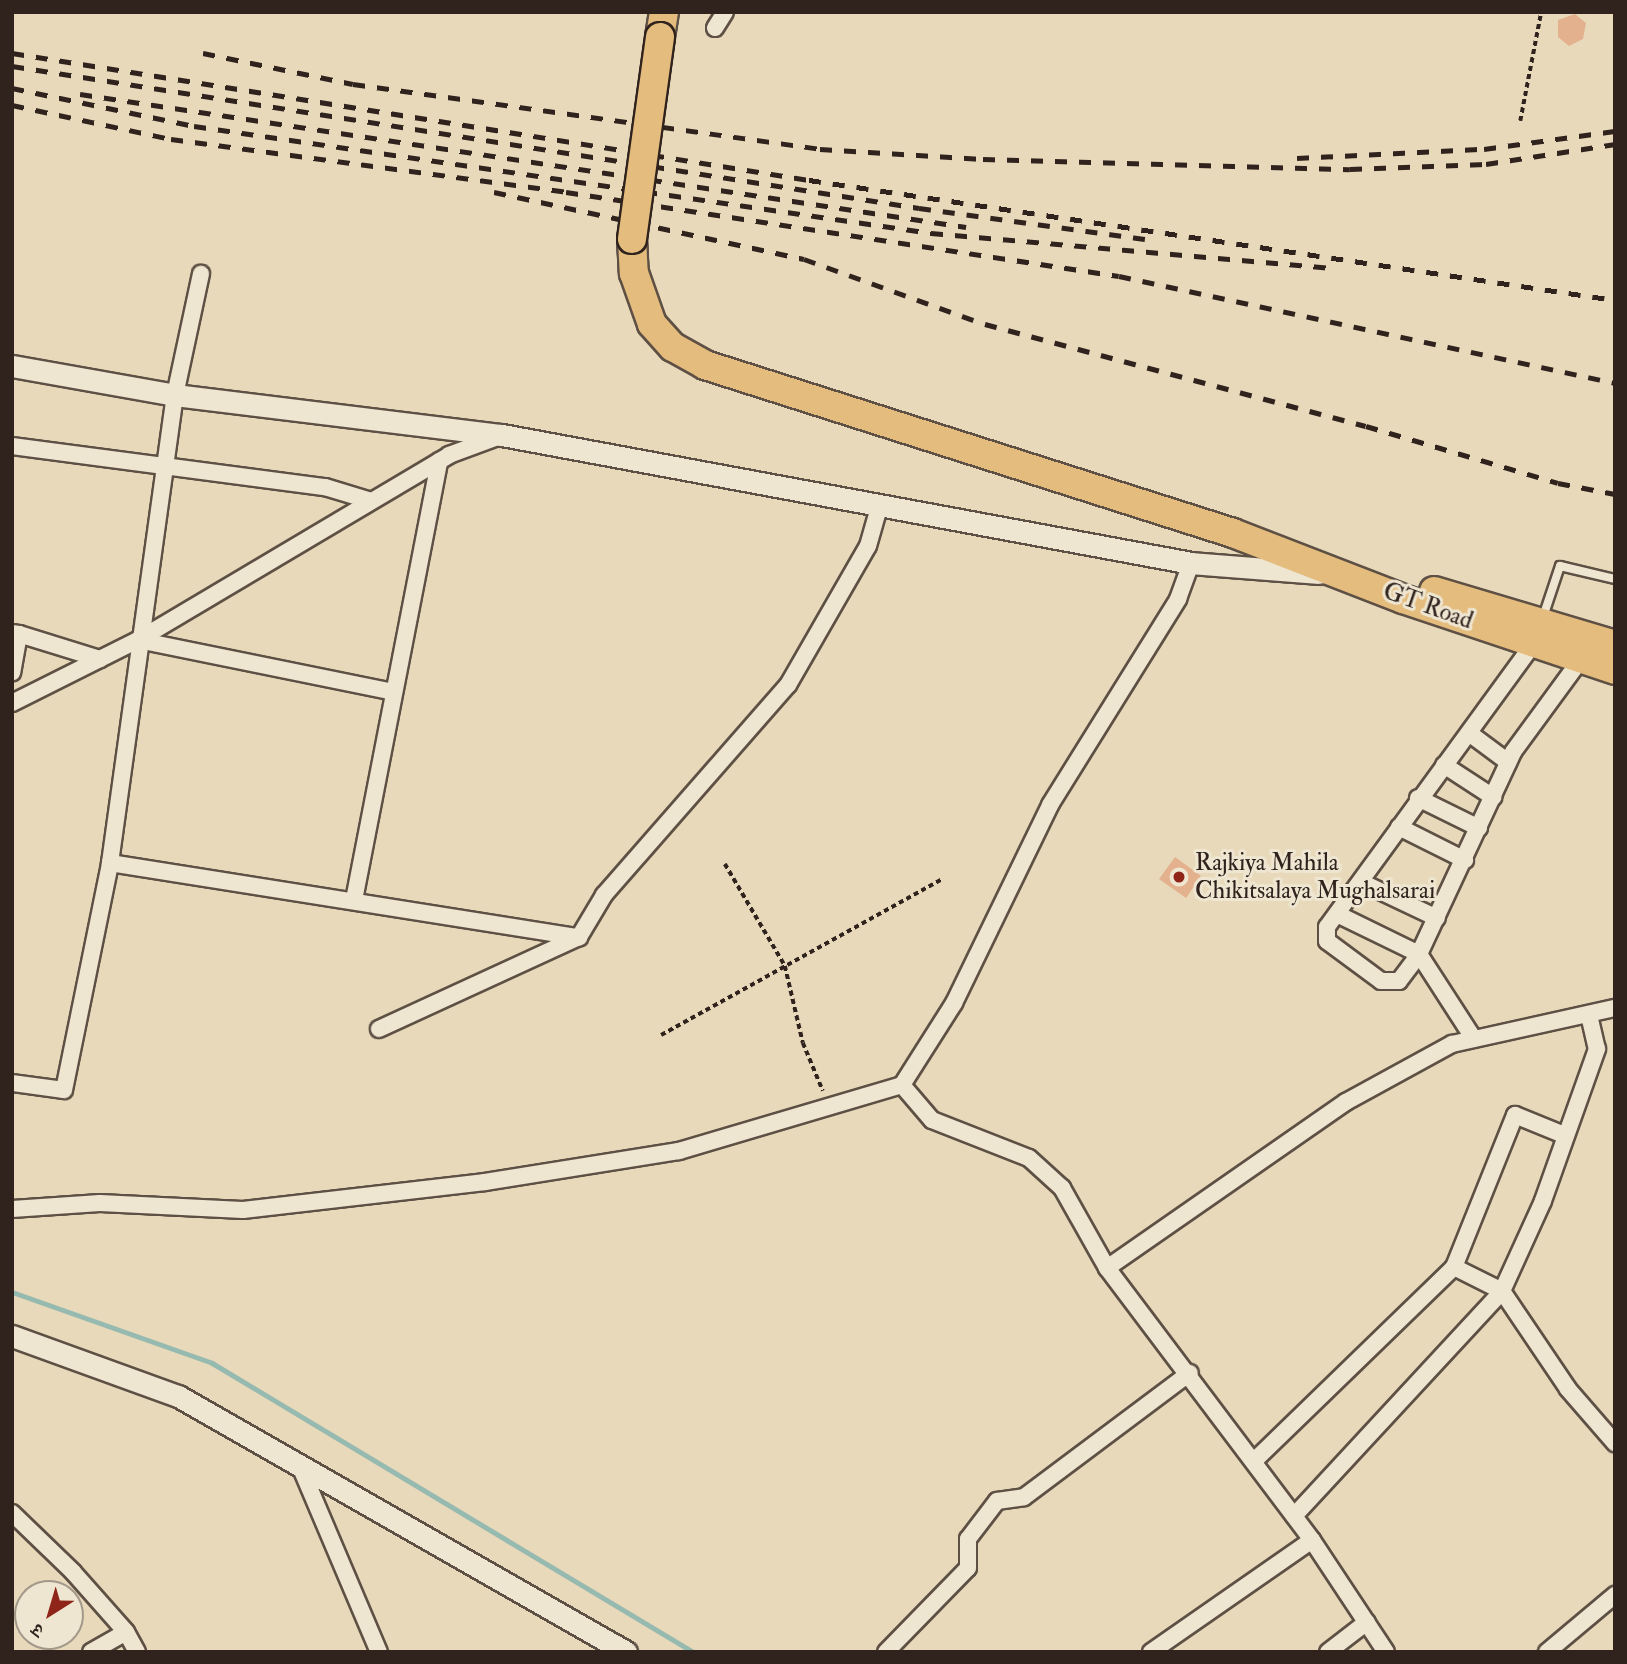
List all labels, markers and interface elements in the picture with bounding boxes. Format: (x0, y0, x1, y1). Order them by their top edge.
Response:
street label: GT Road (1379, 577, 1477, 635)
place label: Rajkiya Mahila Chikitsalaya Mughalsarai (1195, 849, 1435, 905)
marker: Rajkiya Mahila Chikitsalaya Mughalsarai (1169, 867, 1189, 887)
north arrow (14, 1580, 84, 1650)
text: उ (26, 1618, 49, 1643)

